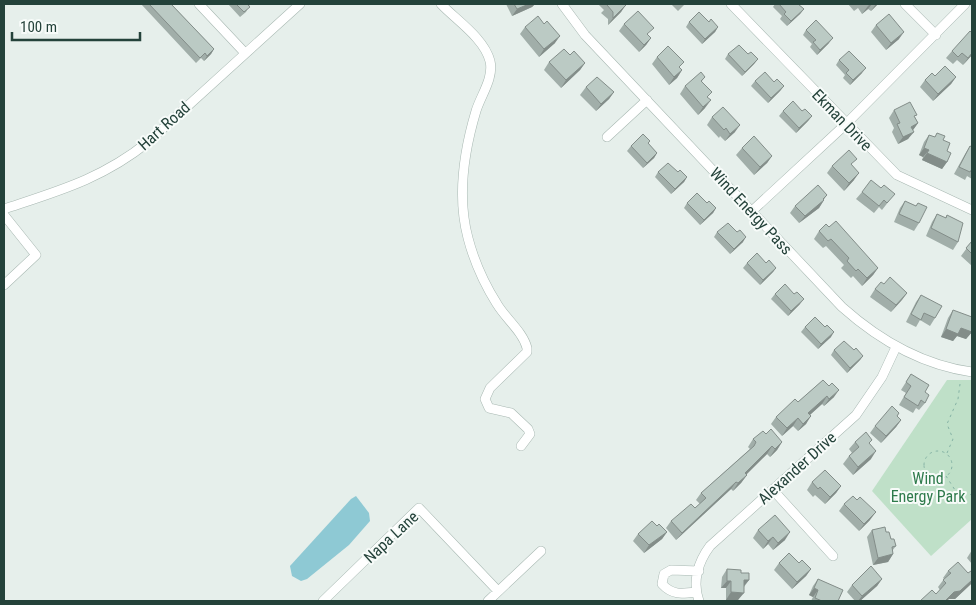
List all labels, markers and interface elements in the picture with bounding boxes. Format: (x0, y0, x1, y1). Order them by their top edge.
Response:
scale bar (12, 10, 140, 42)
text: 100 m (20, 18, 57, 36)
street label: Ekman Drive (808, 85, 876, 155)
street label: Hart Road (134, 98, 194, 154)
street label: Wind Energy Pass (706, 163, 796, 259)
street label: Alexander Drive (754, 428, 840, 508)
park label: Wind Energy Park (891, 469, 966, 506)
street label: Napa Lane (360, 507, 422, 567)

